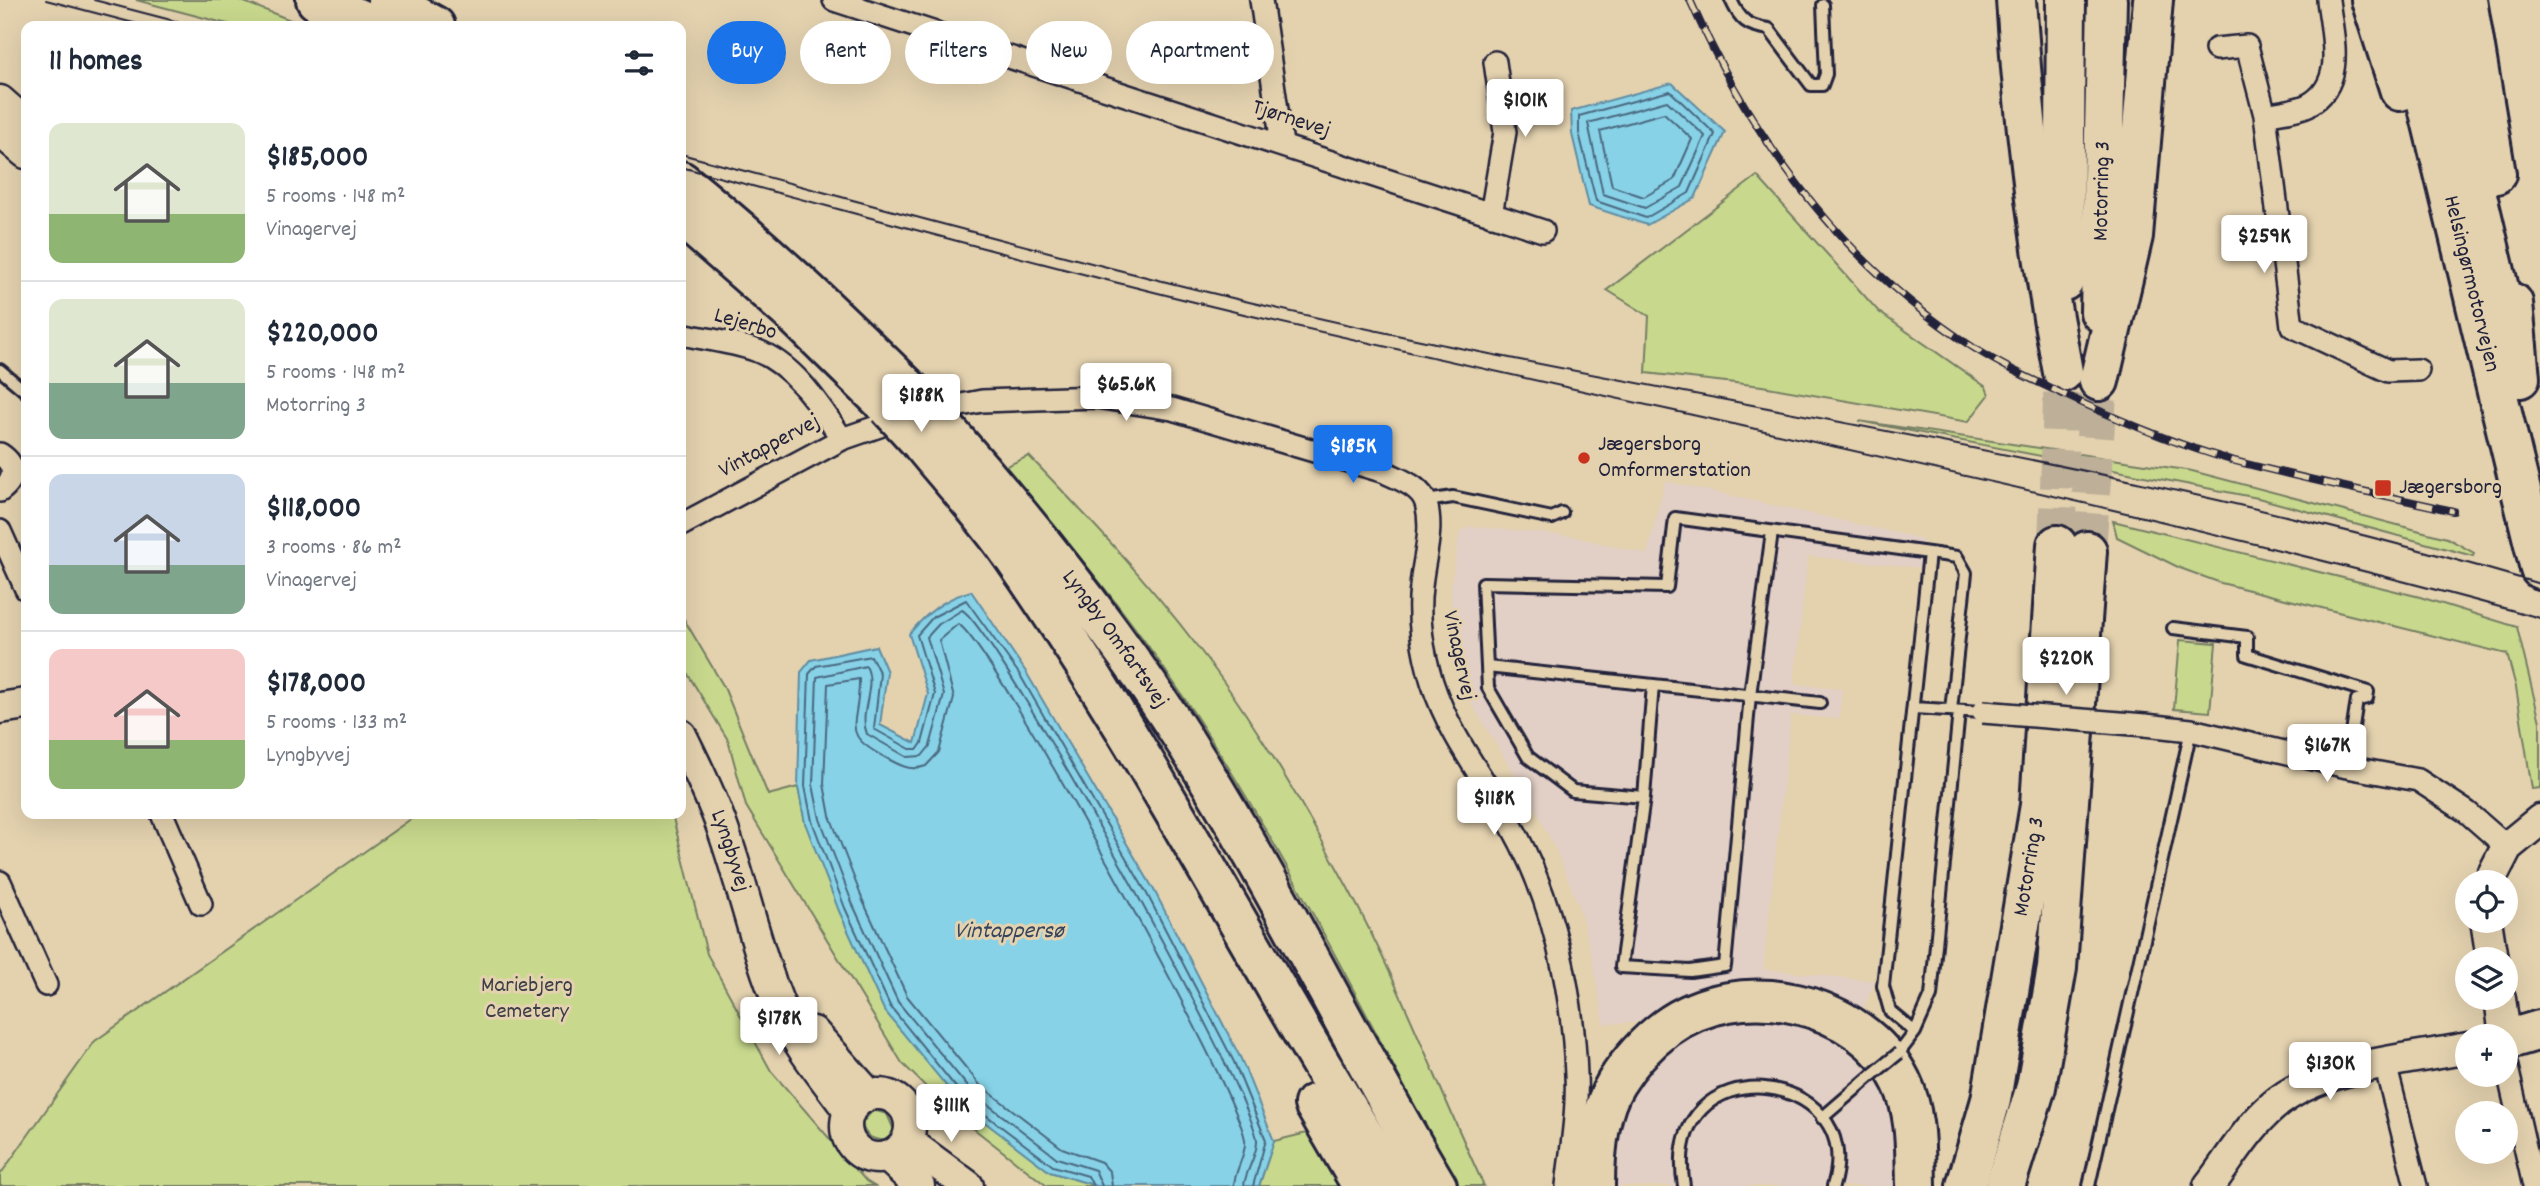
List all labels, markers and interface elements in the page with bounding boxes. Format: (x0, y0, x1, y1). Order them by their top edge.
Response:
chip: Buy (707, 21, 786, 84)
chip: Rent (800, 21, 891, 84)
chip: Filters (905, 21, 1012, 84)
chip: New (1026, 21, 1112, 84)
chip: Apartment (1126, 21, 1274, 84)
text: 11 homes (49, 42, 143, 85)
icon: filters (620, 44, 658, 82)
pin: $101K (1476, 80, 1574, 139)
text: $101K (1503, 85, 1547, 118)
street label: Tjørnevej (1248, 92, 1334, 148)
text: $185,000 (266, 138, 368, 181)
street label: Motorring 3 (2085, 141, 2120, 241)
icon: home (105, 151, 189, 235)
text: 5 rooms · 148 m² (266, 181, 405, 214)
street label: Helsingørmotorvejen (2433, 192, 2508, 375)
text: Vinagervej (266, 214, 357, 247)
pin: $259K (2215, 216, 2313, 275)
text: $259K (2237, 221, 2291, 254)
street label: Lejerbo (709, 300, 781, 350)
text: $220,000 (266, 314, 379, 357)
icon: home (105, 327, 189, 411)
text: 5 rooms · 148 m² (266, 357, 405, 390)
pin: $65.6K (1069, 364, 1183, 423)
text: $65.6K (1096, 369, 1156, 402)
pin: $188K (872, 374, 970, 434)
text: $188K (898, 380, 944, 413)
text: Motorring 3 (266, 390, 366, 423)
street label: Vintappervej (713, 406, 827, 488)
pin: $185K (1304, 426, 1402, 485)
place label: Jægersborg Omformerstation (1598, 429, 1751, 488)
text: $185K (1329, 431, 1377, 464)
marker: Jægersborg Omformerstation (1576, 450, 1592, 466)
place label: Jægersborg (2399, 472, 2502, 505)
marker: Jægersborg (2373, 478, 2393, 498)
text: $118,000 (266, 489, 361, 532)
icon: home (105, 502, 189, 586)
text: 3 rooms · 86 m² (266, 532, 402, 565)
street label: Lyngby Omfartsvej (1053, 563, 1176, 716)
text: Vinagervej (266, 565, 357, 598)
street label: Vinagervej (1432, 608, 1484, 704)
pin: $220K (2017, 638, 2115, 697)
text: $220K (2039, 643, 2093, 676)
text: $178,000 (266, 664, 366, 707)
icon: home (105, 677, 189, 761)
text: 5 rooms · 133 m² (266, 707, 407, 740)
pin: $167K (2278, 724, 2376, 784)
text: $167K (2303, 730, 2351, 763)
text: Lyngbyvej (266, 740, 350, 773)
pin: $118K (1445, 778, 1543, 837)
text: $118K (1473, 783, 1515, 816)
street label: Lyngbyvej (701, 805, 758, 896)
street label: Motorring 3 (2005, 815, 2054, 919)
map controls (2455, 870, 2518, 1164)
button: locate (2455, 870, 2518, 933)
water label: Vintappersø (954, 915, 1066, 949)
button: layers (2455, 947, 2518, 1010)
park label: Mariebjerg Cemetery (481, 970, 573, 1029)
pin: $178K (730, 998, 828, 1057)
text: $178K (756, 1003, 802, 1036)
button: + (2455, 1024, 2518, 1087)
pin: $130K (2281, 1042, 2379, 1102)
text: $130K (2305, 1048, 2355, 1081)
pin: $111K (902, 1084, 1000, 1144)
text: $111K (932, 1090, 970, 1123)
button: − (2455, 1101, 2518, 1164)

